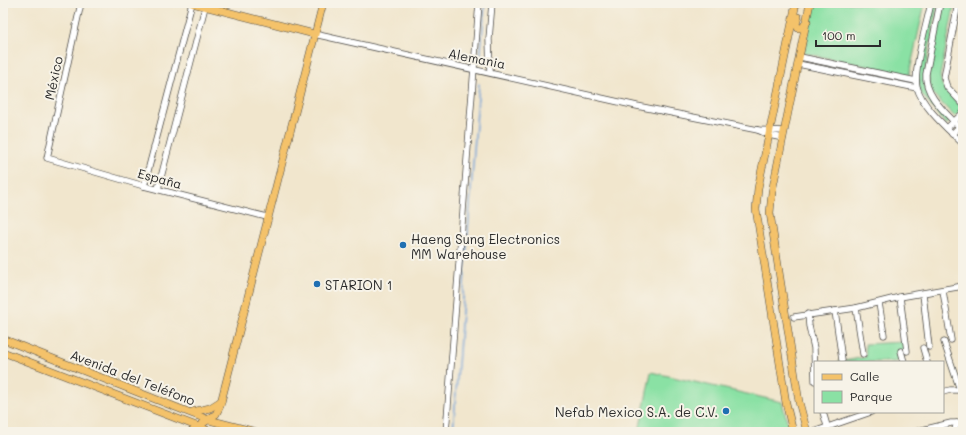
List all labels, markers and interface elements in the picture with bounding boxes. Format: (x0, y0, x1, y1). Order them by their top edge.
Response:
scale bar (816, 22, 880, 48)
text: 100 m (822, 27, 856, 43)
street label: Alemania (447, 44, 507, 72)
street label: México (40, 54, 66, 101)
street label: España (136, 164, 184, 192)
place label: Haeng Sung Electronics MM Warehouse (411, 230, 560, 262)
marker: Haeng Sung Electronics MM Warehouse (398, 240, 408, 250)
place label: STARION 1 (325, 276, 392, 293)
marker: STARION 1 (312, 279, 322, 289)
street label: Avenida del Teléfono (68, 345, 198, 409)
legend (814, 361, 944, 413)
text: Calle (850, 368, 880, 384)
text: Parque (850, 388, 893, 404)
place label: Nefab Mexico S.A. de C.V. (555, 403, 718, 420)
marker: Nefab Mexico S.A. de C.V. (721, 406, 731, 416)

